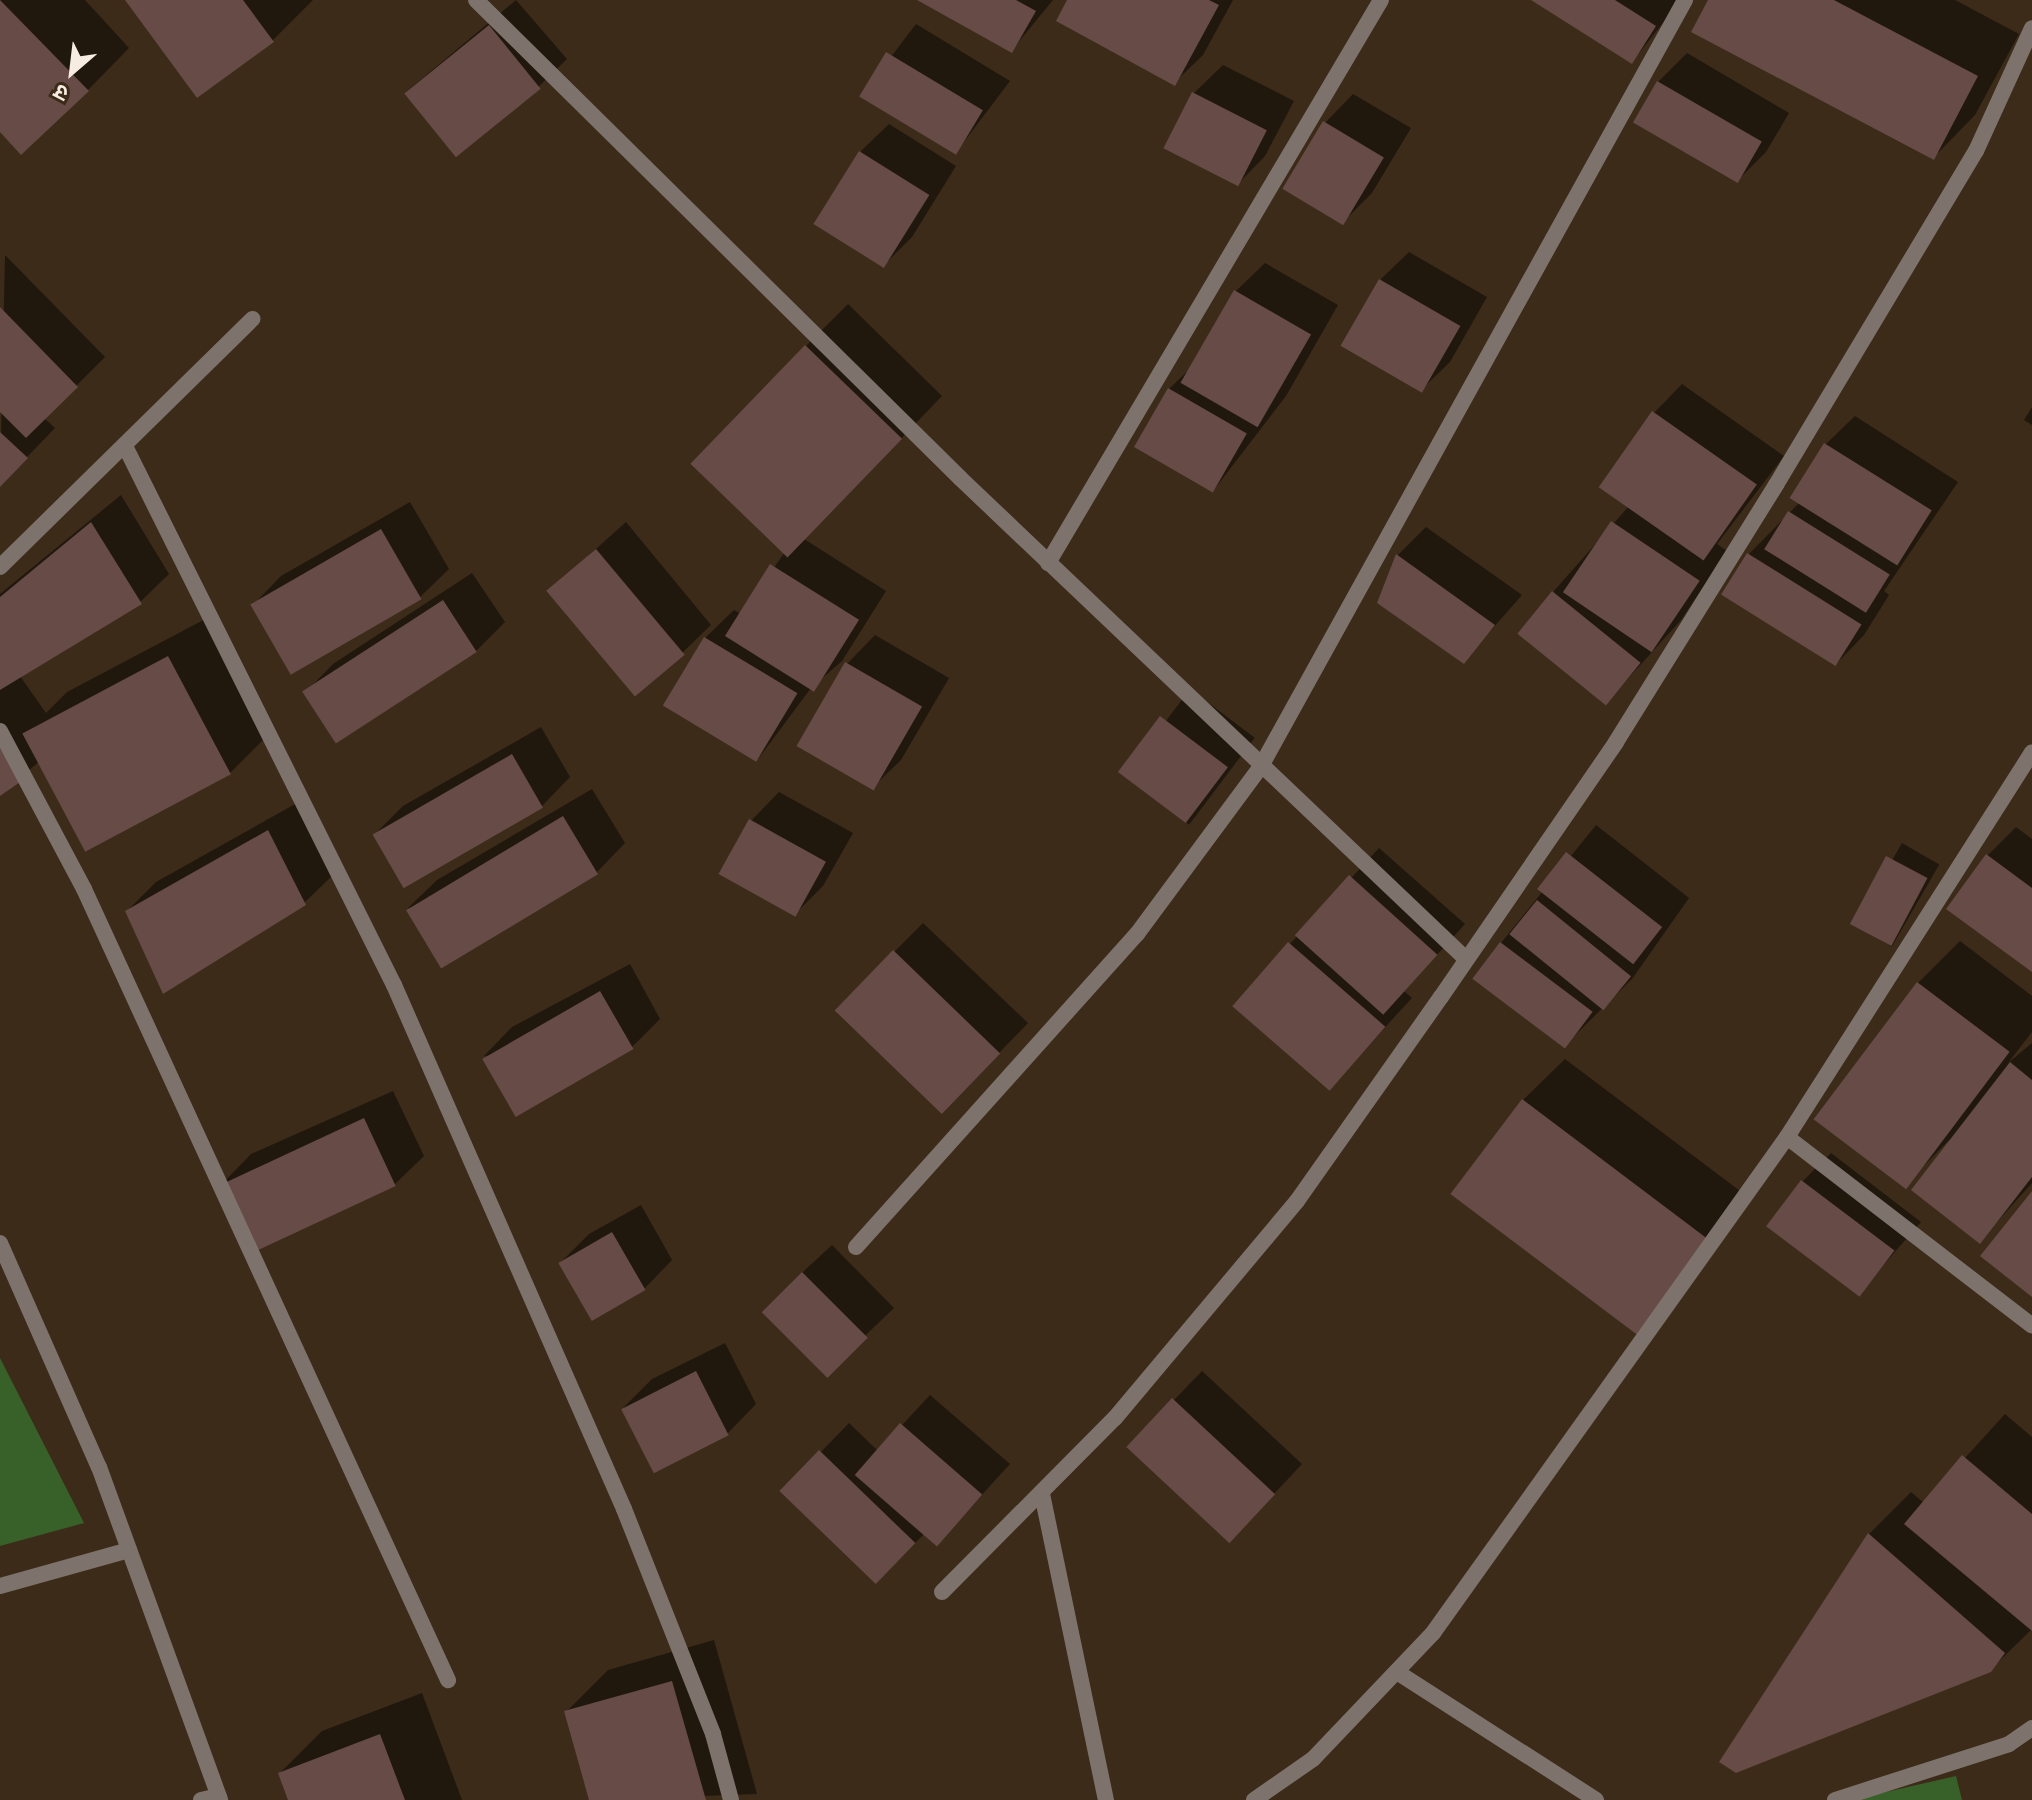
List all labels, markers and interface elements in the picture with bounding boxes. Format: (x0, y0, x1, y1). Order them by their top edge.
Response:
north arrow (32, 32, 112, 112)
text: उ (48, 78, 73, 109)

